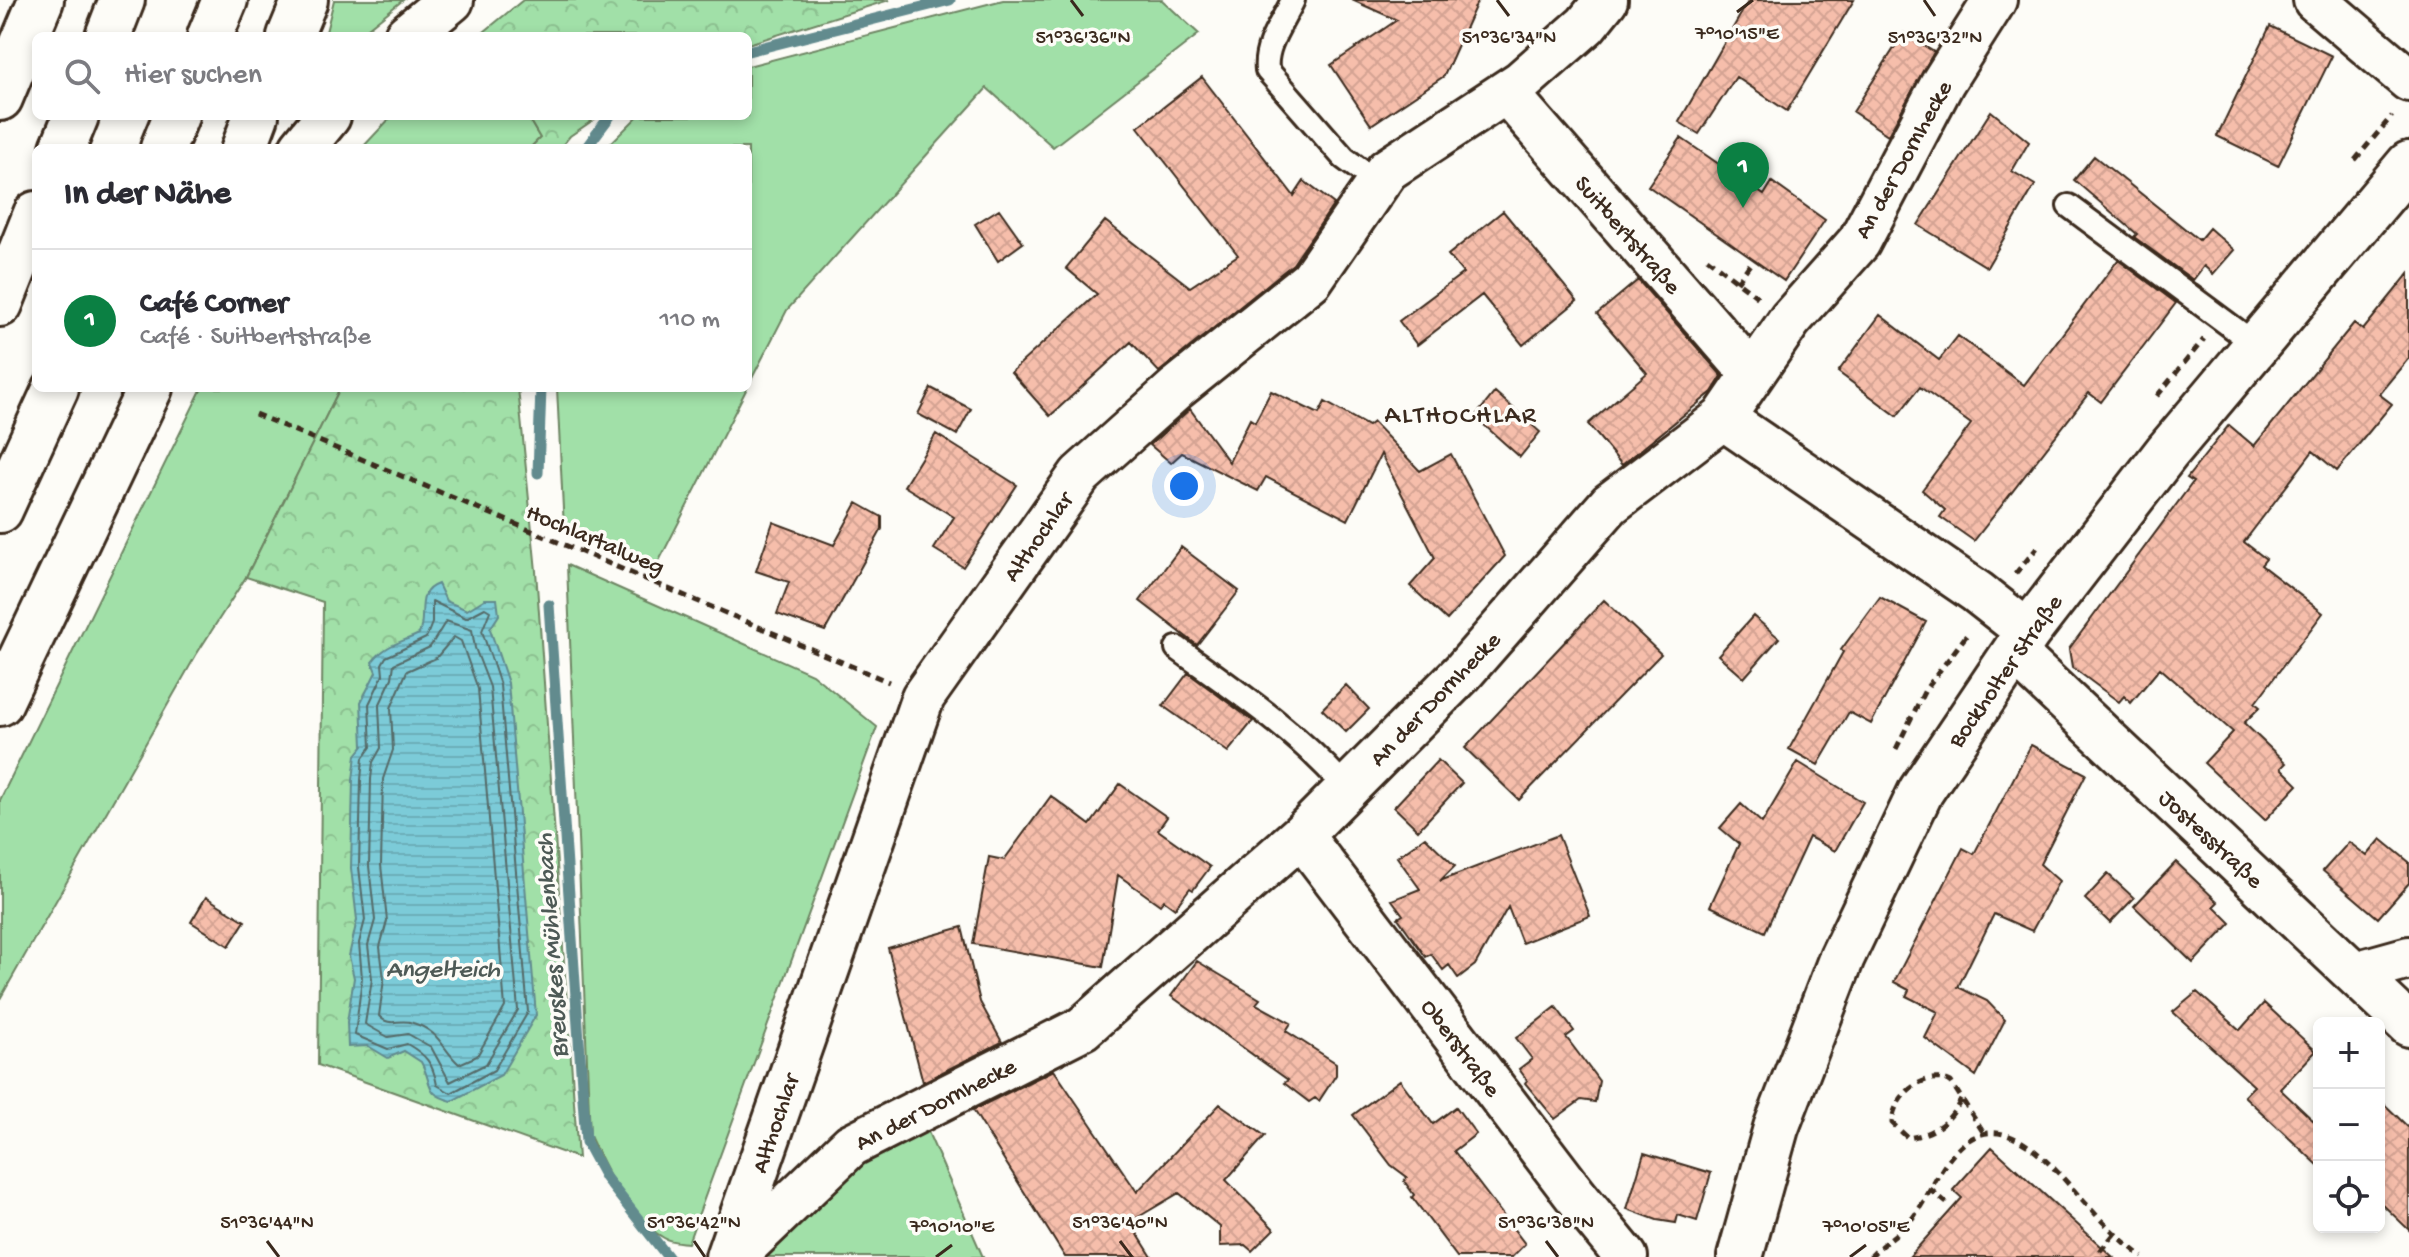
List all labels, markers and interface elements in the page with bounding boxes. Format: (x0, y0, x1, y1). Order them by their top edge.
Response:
text: 7°10'15"E (1694, 24, 1780, 47)
text: 51°36'36"N (1035, 28, 1131, 51)
text: 51°36'34"N (1462, 28, 1556, 51)
text: 51°36'32"N (1888, 28, 1982, 51)
search box (32, 32, 752, 120)
icon: search (60, 54, 104, 98)
text: Hier suchen (124, 59, 262, 94)
street label: An der Dornhecke (1850, 76, 1961, 245)
pin: 1 (1717, 142, 1769, 208)
street label: Suitbertstraße (1567, 171, 1686, 302)
text: In der Nähe (64, 176, 231, 216)
text: Café Corner (140, 288, 288, 323)
text: 1 (85, 306, 95, 337)
text: 110 m (660, 306, 720, 337)
text: Café · Suitbertstraße (140, 323, 371, 354)
district label: ALTHOCHLAR (1385, 402, 1537, 433)
your location (1164, 466, 1204, 506)
street label: Althochlar (999, 486, 1083, 588)
street label: Hochlartalweg (521, 499, 668, 583)
street label: Bockholter Straße (1943, 589, 2071, 755)
street label: An der Dornhecke (1365, 626, 1509, 774)
street label: Jostesstraße (2151, 785, 2268, 897)
water label: Breuskes Mühlenbach (531, 831, 578, 1059)
water label: Angelteich (386, 956, 501, 987)
street label: Oberstraße (1413, 994, 1506, 1104)
map controls (2313, 1017, 2385, 1233)
button: + (2313, 1017, 2385, 1089)
street label: An der Dornhecke (851, 1053, 1022, 1159)
street label: Althochlar (747, 1068, 809, 1177)
button: − (2313, 1089, 2385, 1161)
button: locate (2313, 1161, 2385, 1233)
text: 51°36'44"N (220, 1213, 314, 1236)
text: 51°36'42"N (647, 1213, 741, 1236)
text: 51°36'40"N (1072, 1213, 1168, 1236)
text: 51°36'38"N (1498, 1213, 1594, 1236)
text: 7°10'10"E (909, 1217, 996, 1240)
text: 7°10'05"E (1822, 1217, 1911, 1240)

